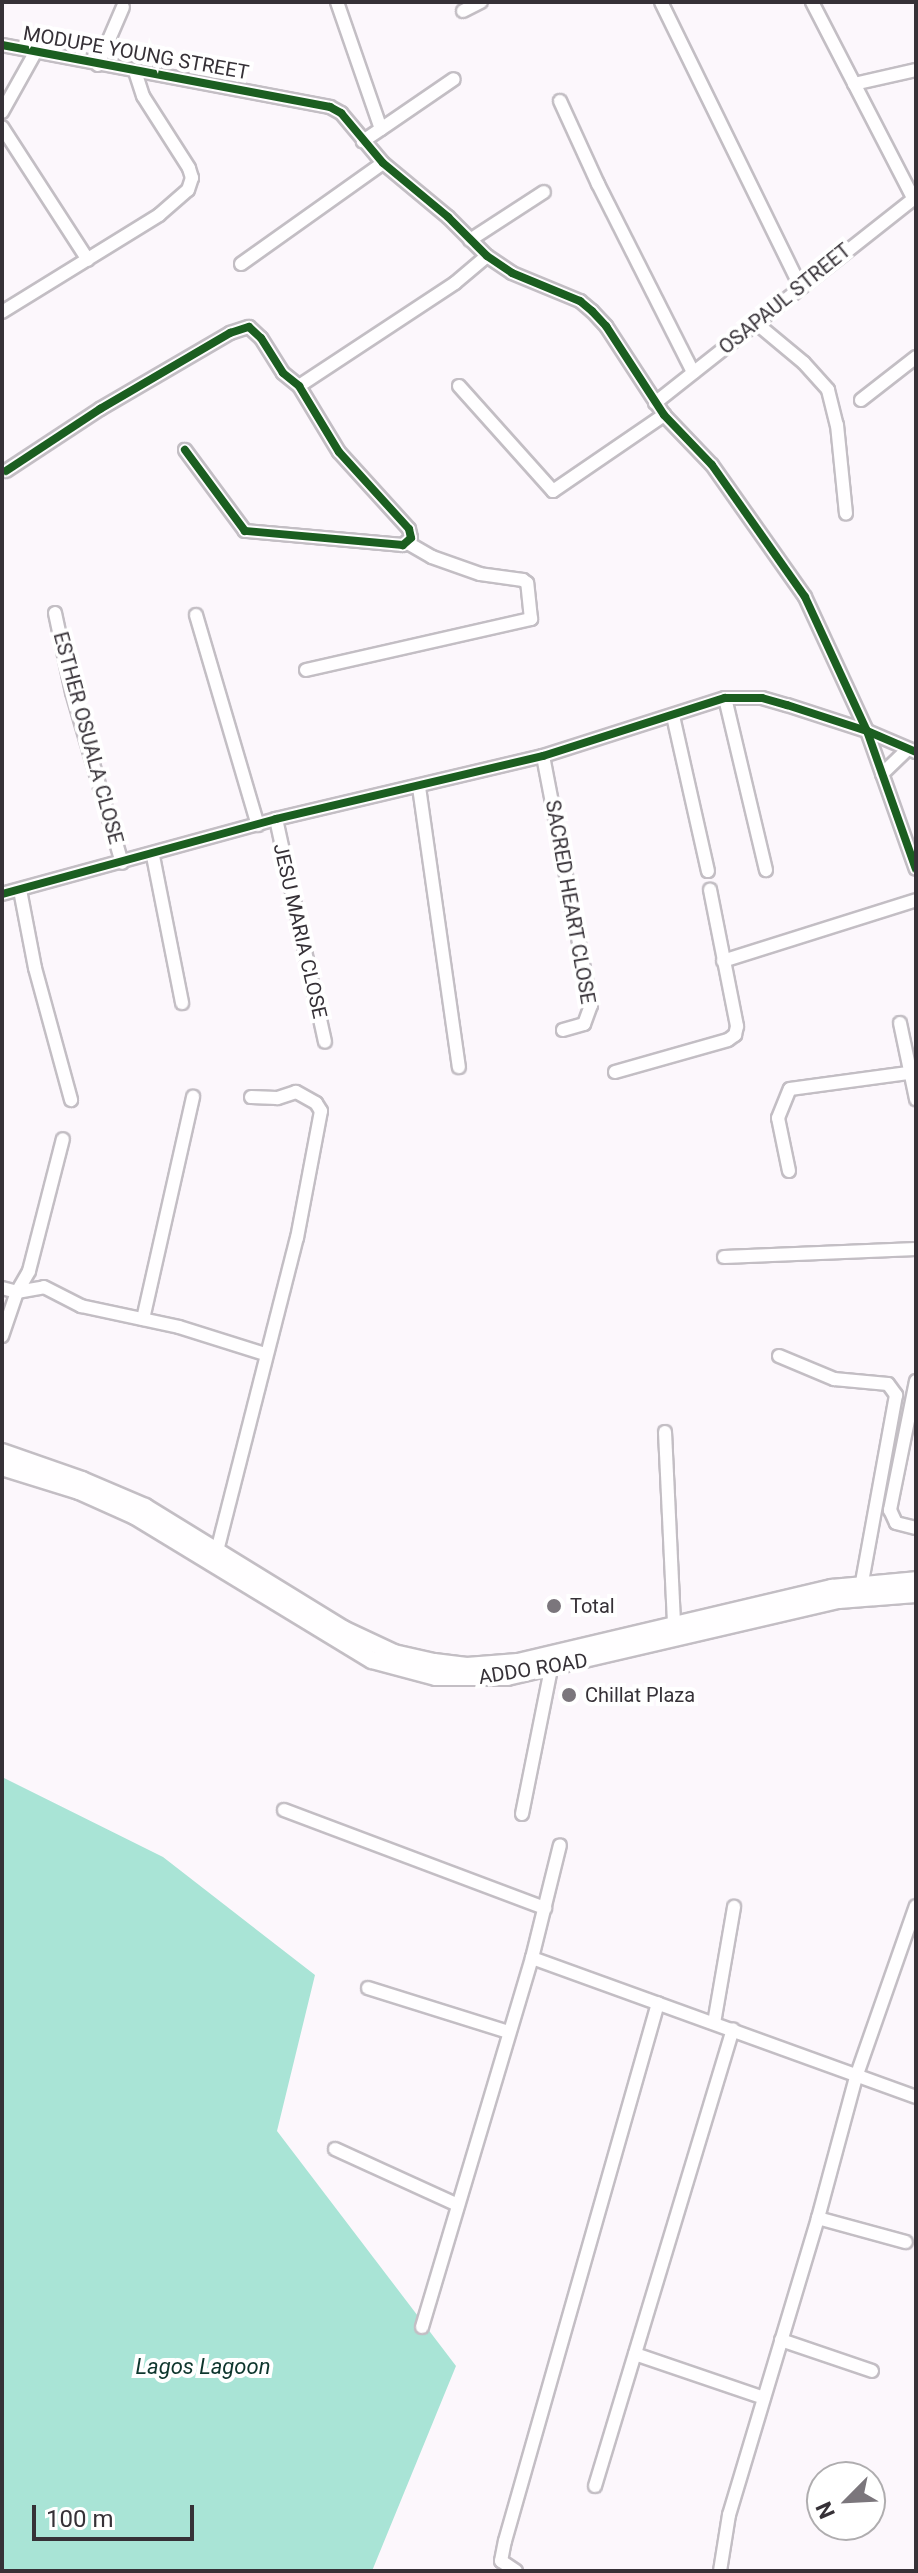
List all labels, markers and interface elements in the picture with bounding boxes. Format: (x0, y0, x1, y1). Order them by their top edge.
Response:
street label: MODUPE YOUNG STREET (21, 21, 251, 85)
street label: OSAPAUL STREET (714, 239, 856, 359)
street label: ESTHER OSUALA CLOSE (48, 629, 128, 847)
street label: SACRED HEART CLOSE (540, 798, 600, 1006)
street label: JESU MARIA CLOSE (268, 841, 332, 1021)
place label: Total (570, 1594, 615, 1618)
marker: Total (545, 1597, 563, 1615)
street label: ADDO ROAD (477, 1649, 589, 1689)
place label: Chillat Plaza (585, 1683, 695, 1707)
marker: Chillat Plaza (560, 1686, 578, 1704)
water label: Lagos Lagoon (136, 2354, 270, 2380)
north arrow (806, 2461, 886, 2541)
scale bar (36, 2489, 198, 2539)
text: N (811, 2498, 840, 2522)
text: 100 m (46, 2505, 113, 2533)

